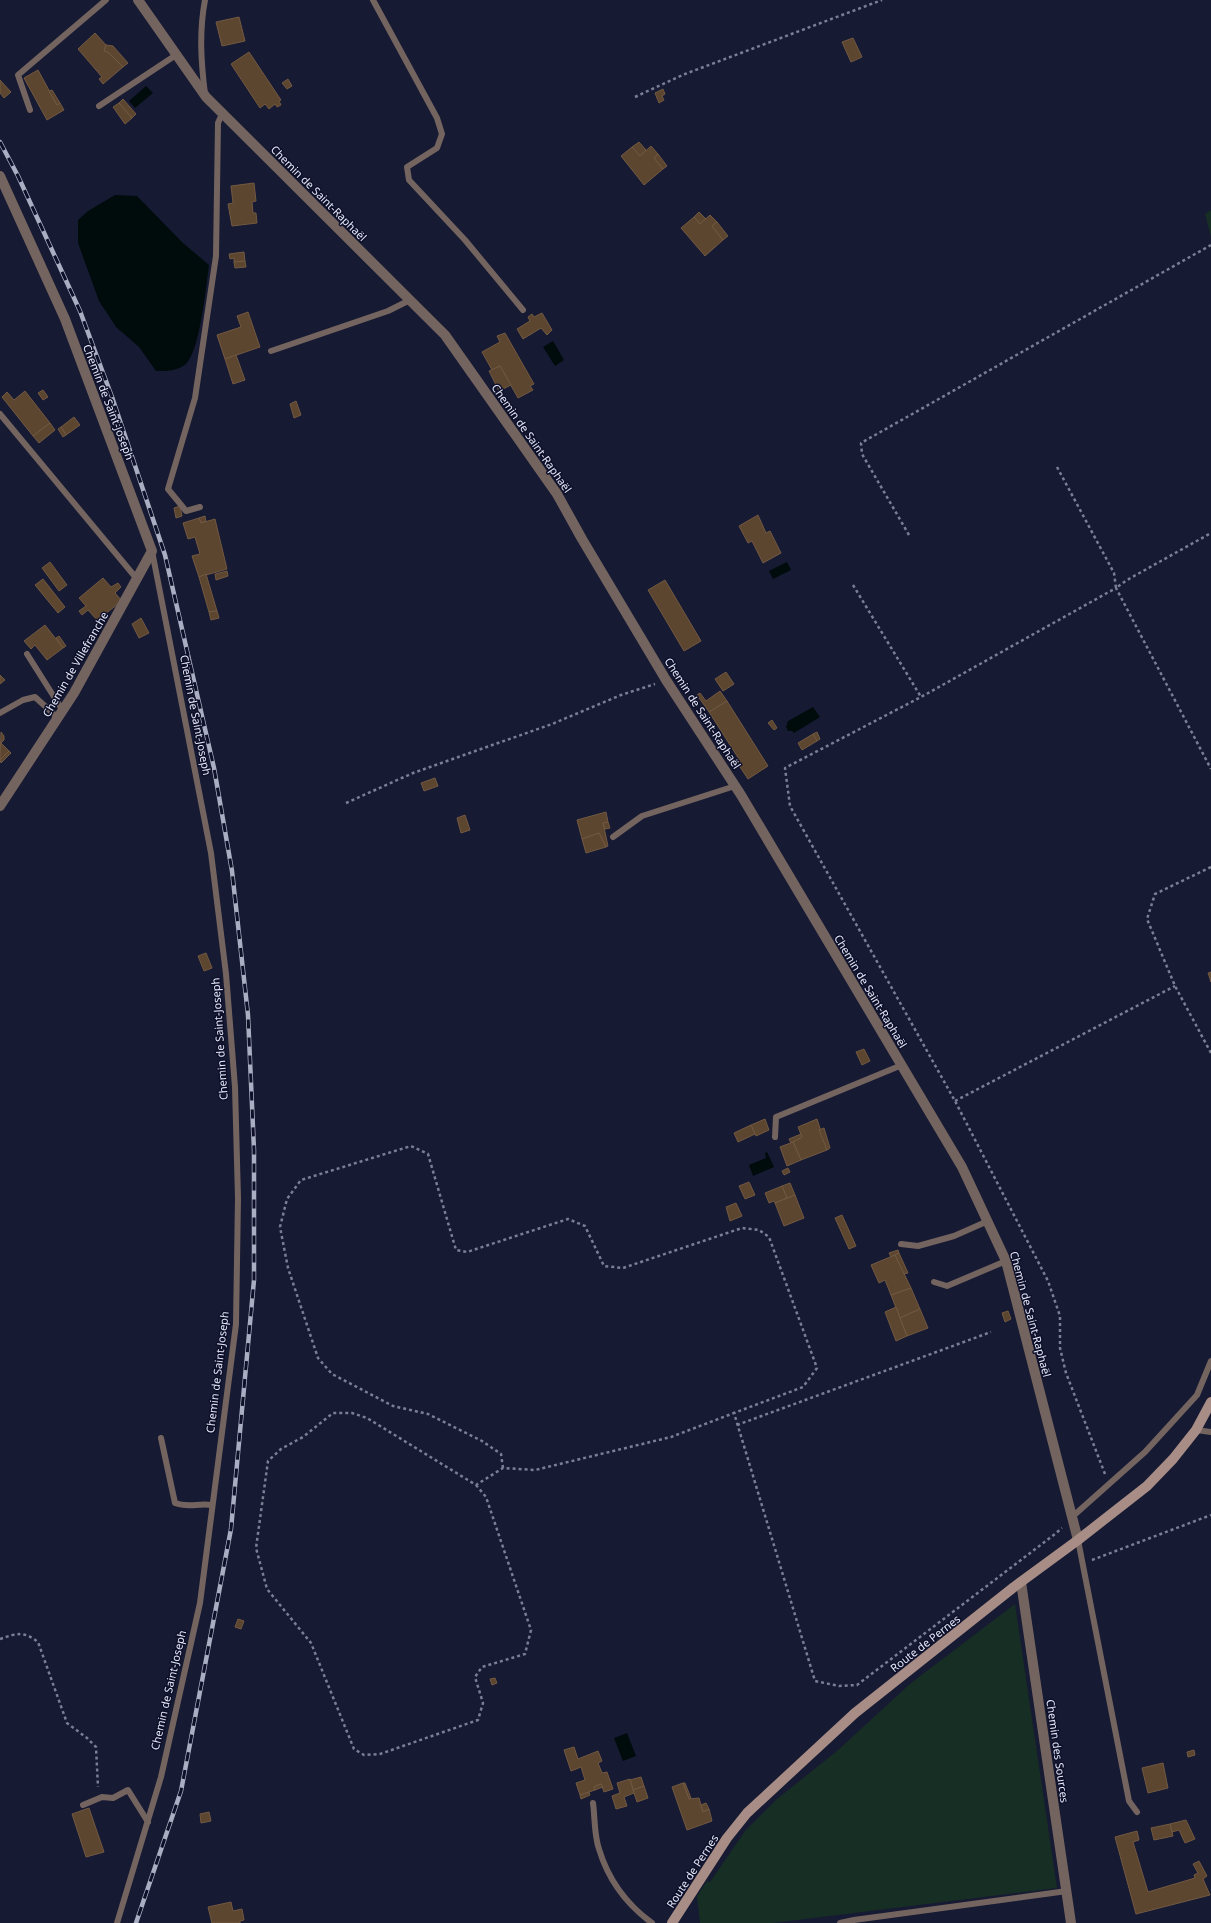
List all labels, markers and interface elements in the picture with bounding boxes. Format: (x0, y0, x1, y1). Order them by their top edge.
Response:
street label: Chemin de Saint-Raphaël (268, 142, 370, 244)
street label: Chemin de Saint-Joseph (80, 342, 138, 462)
street label: Chemin de Saint-Raphaël (489, 381, 575, 495)
street label: Chemin de Villefranche (39, 609, 111, 719)
street label: Chemin de Saint-Joseph (177, 653, 215, 777)
street label: Chemin de Saint-Raphaël (661, 655, 745, 771)
street label: Chemin de Saint-Raphaël (831, 932, 911, 1050)
street label: Chemin de Saint-Joseph (207, 977, 231, 1101)
street label: Chemin de Saint-Raphaël (1007, 1249, 1055, 1379)
street label: Chemin de Saint-Joseph (202, 1310, 232, 1434)
street label: Route de Pernes (887, 1611, 963, 1675)
street label: Chemin de Saint-Joseph (147, 1629, 189, 1751)
street label: Chemin des Sources (1043, 1698, 1073, 1804)
street label: Route de Pernes (663, 1831, 721, 1911)

